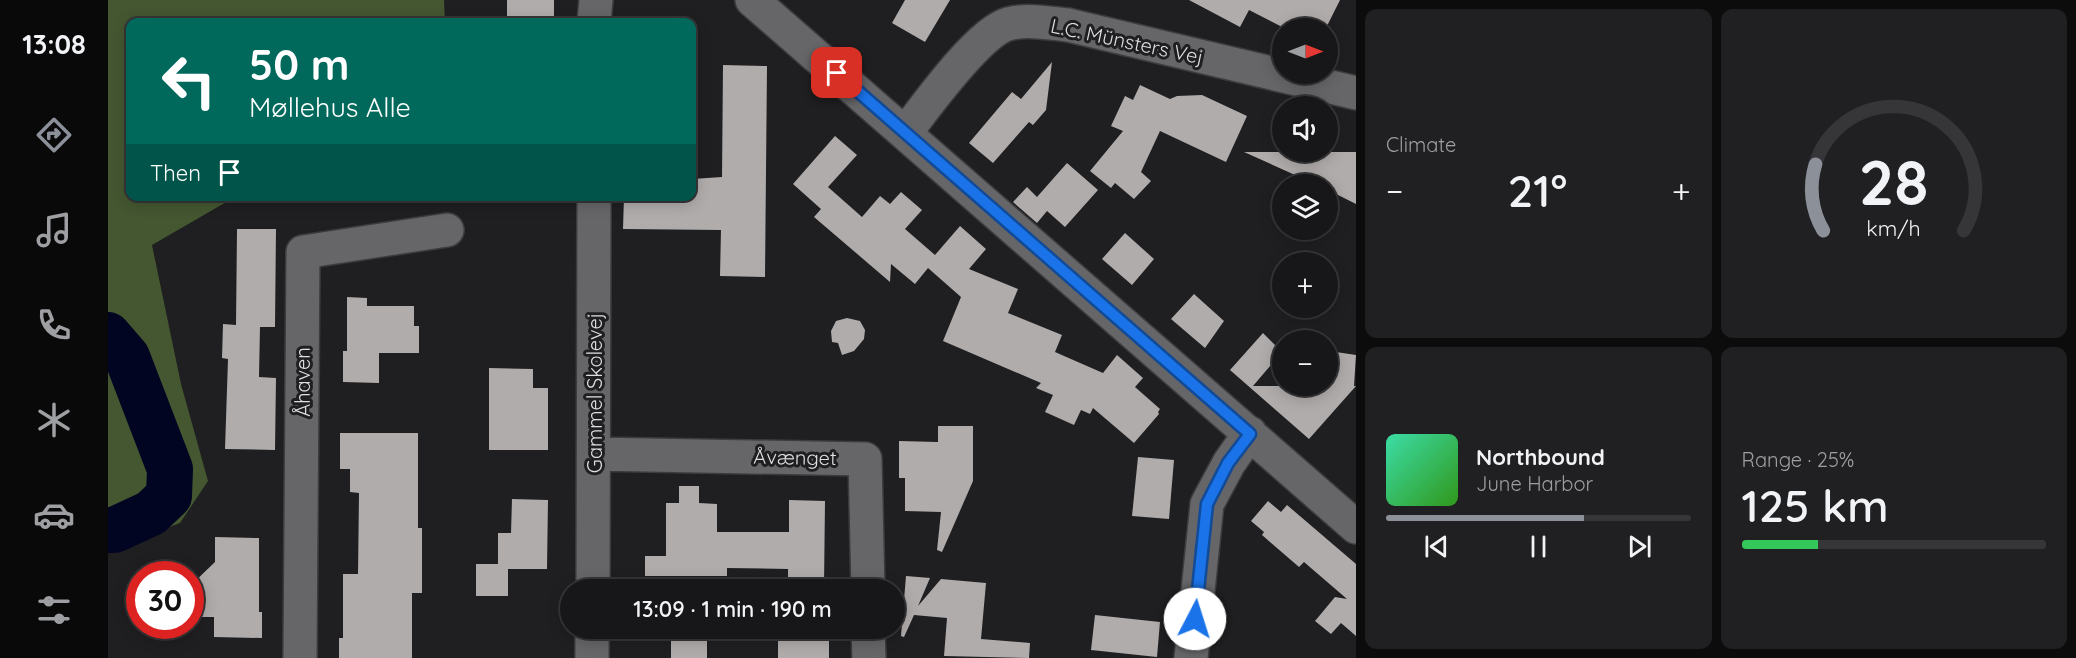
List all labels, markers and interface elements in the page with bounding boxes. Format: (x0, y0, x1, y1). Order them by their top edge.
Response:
street label: L.C. Münsters Vej (1048, 13, 1206, 69)
north arrow (1272, 18, 1338, 84)
map controls (1272, 18, 1338, 396)
text: 13:08 (22, 27, 86, 61)
text: 50 m (249, 38, 349, 91)
icon: left (150, 42, 228, 120)
pin (811, 47, 862, 98)
icon: arrive (820, 56, 853, 89)
text: Møllehus Alle (249, 90, 411, 124)
button: sound (1272, 96, 1338, 162)
icon: directions (33, 114, 75, 156)
text: Climate (1386, 132, 1456, 157)
text: 28 (1859, 143, 1929, 221)
icon: arrive (213, 156, 246, 189)
text: Then (150, 159, 201, 187)
text: 21° (1508, 162, 1567, 218)
text: − (1386, 170, 1403, 211)
text: + (1672, 170, 1691, 211)
button: layers (1272, 174, 1338, 240)
icon: music (33, 209, 75, 251)
text: km/h (1867, 215, 1921, 241)
button: + (1272, 252, 1338, 318)
icon: phone (33, 304, 75, 346)
street label: Gammel Skolevej (582, 313, 607, 473)
button: − (1272, 330, 1338, 396)
street label: Åhaven (290, 347, 315, 417)
icon: climate (33, 399, 75, 441)
text: Northbound (1476, 443, 1605, 471)
street label: Åvænget (753, 444, 837, 470)
text: Range · 25% (1742, 447, 1854, 472)
text: June Harbor (1476, 471, 1593, 496)
text: 125 km (1742, 477, 1889, 533)
icon: car (33, 494, 75, 536)
icon: previous (1420, 530, 1453, 563)
icon: pause (1522, 530, 1555, 563)
icon: next (1623, 530, 1656, 563)
speed limit sign: 30 (126, 561, 204, 639)
position arrow (1163, 587, 1227, 651)
icon: filters (33, 589, 75, 631)
text: 13:09 · 1 min · 190 m (633, 595, 832, 623)

